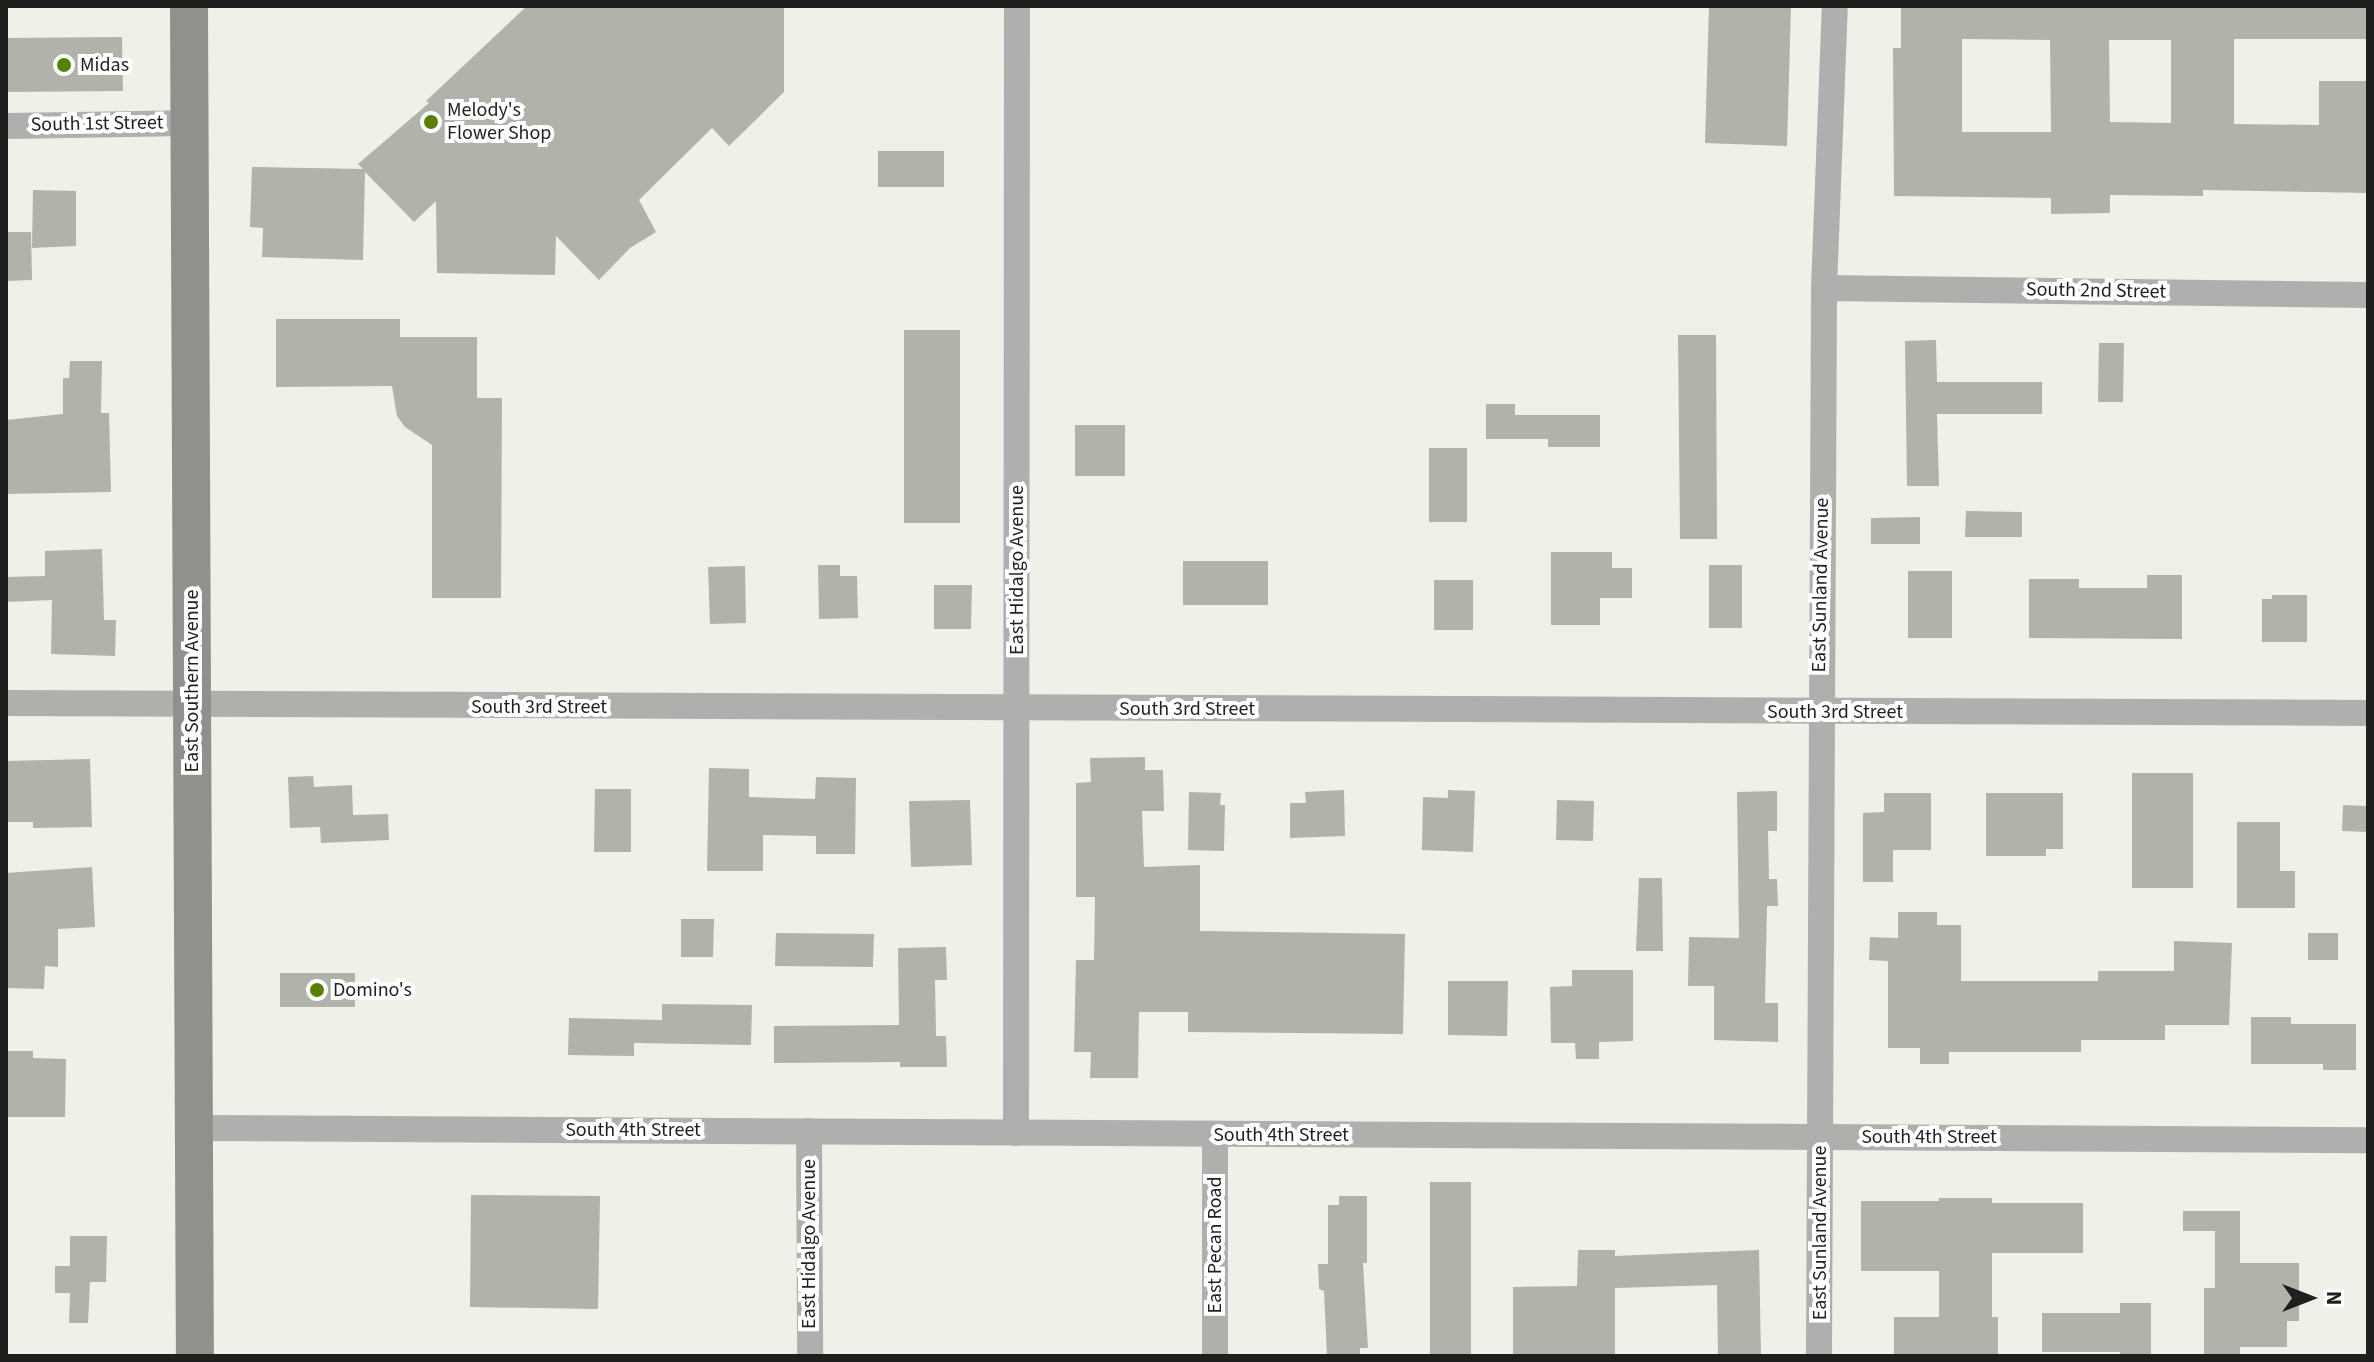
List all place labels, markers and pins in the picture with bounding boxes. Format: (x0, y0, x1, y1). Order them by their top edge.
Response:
place label: Midas (80, 53, 129, 77)
marker: Midas (55, 56, 73, 74)
place label: Melody's Flower Shop (447, 98, 551, 145)
marker: Melody's Flower Shop (422, 113, 440, 131)
place label: Domino's (333, 978, 412, 1002)
marker: Domino's (308, 981, 326, 999)

